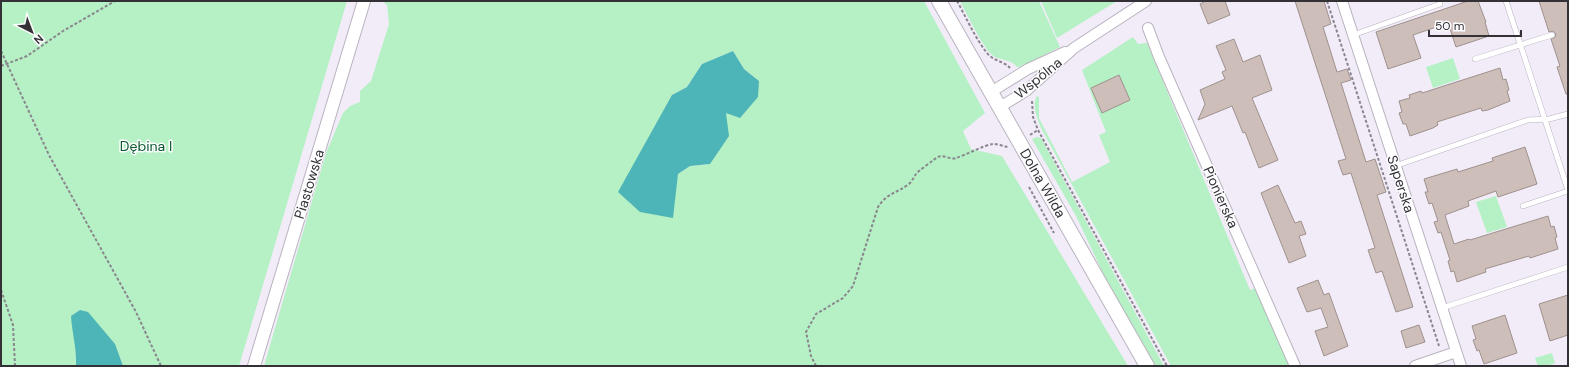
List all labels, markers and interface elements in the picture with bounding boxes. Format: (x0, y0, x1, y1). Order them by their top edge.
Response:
north arrow (12, 12, 52, 52)
scale bar (1429, 12, 1521, 38)
text: 50 m (1435, 18, 1464, 34)
text: N (31, 32, 46, 47)
street label: Wspólna (1011, 53, 1065, 103)
park label: Dębina I (120, 137, 172, 155)
street label: Dolna Wilda (1016, 145, 1070, 221)
street label: Piastowska (290, 147, 328, 221)
street label: Saperska (1383, 153, 1419, 215)
street label: Pionierska (1199, 163, 1243, 231)

